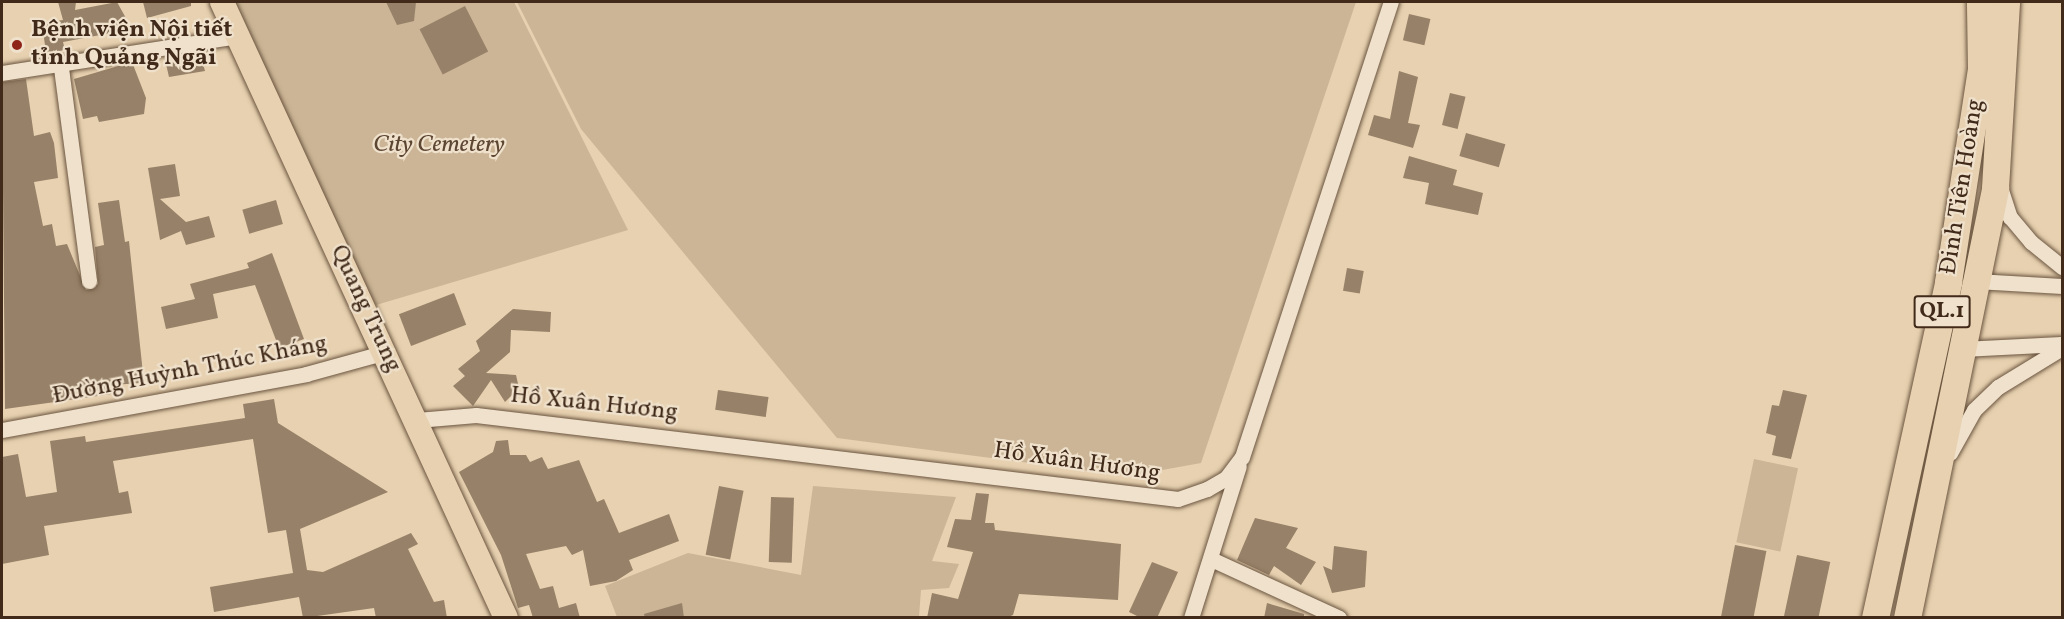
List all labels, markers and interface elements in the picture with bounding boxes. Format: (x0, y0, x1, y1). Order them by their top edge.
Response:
place label: Bệnh viện Nội tiết tỉnh Quảng Ngãi (31, 17, 233, 73)
marker: Bệnh viện Nội tiết tỉnh Quảng Ngãi (8, 36, 26, 54)
street label: Đinh Tiên Hoàng (1935, 97, 1991, 277)
park label: City Cemetery (373, 132, 505, 160)
street label: Quang Trung (323, 241, 407, 377)
road number: QL.1 (1914, 293, 1970, 331)
street label: Đường Huỳnh Thúc Kháng (50, 330, 330, 412)
street label: Hồ Xuân Hương (509, 382, 679, 428)
street label: Hồ Xuân Hương (992, 437, 1162, 489)

